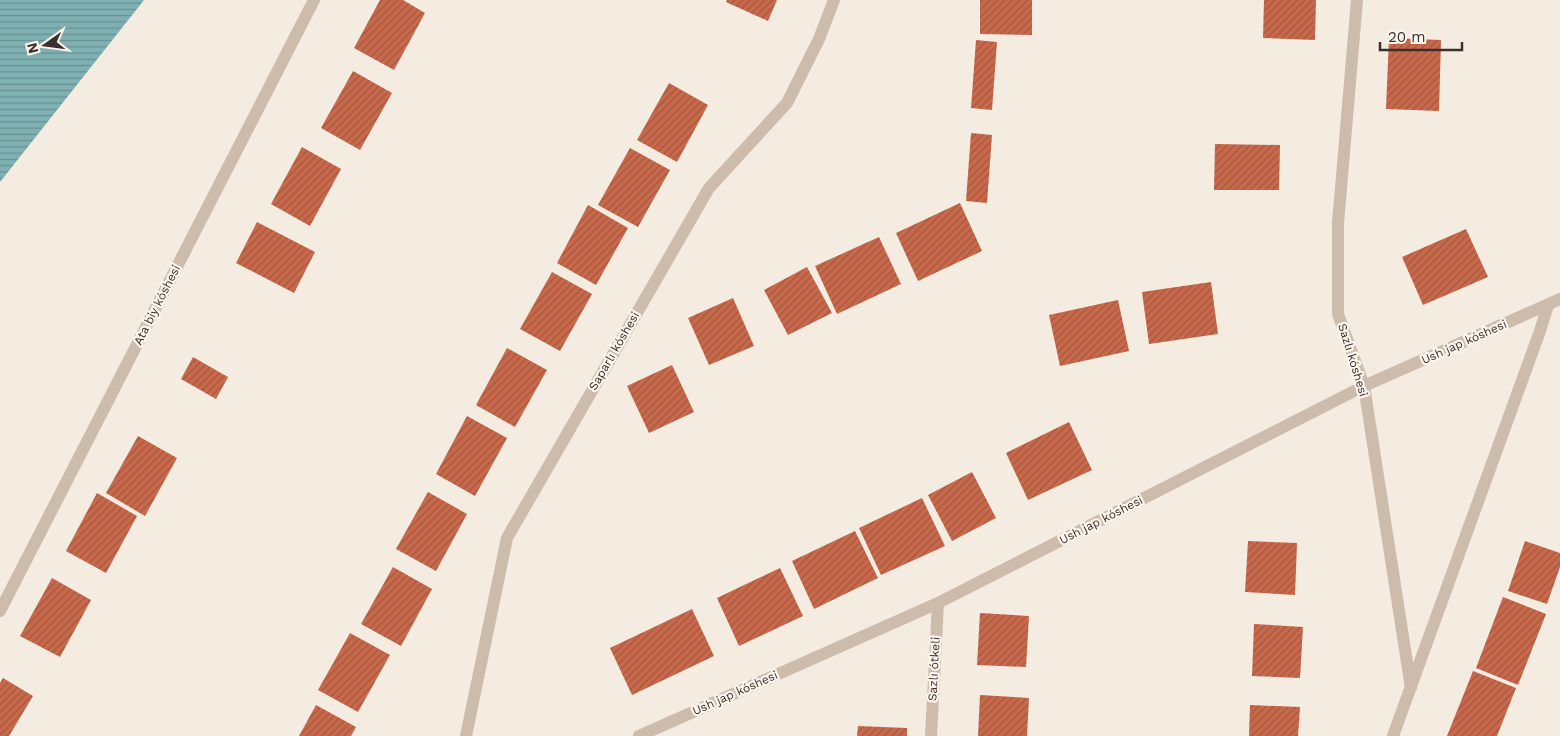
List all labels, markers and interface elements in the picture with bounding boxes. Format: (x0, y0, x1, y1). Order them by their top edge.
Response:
north arrow (20, 20, 70, 70)
scale bar (1380, 20, 1462, 52)
text: 20 m (1388, 28, 1426, 46)
text: N (23, 41, 41, 55)
street label: Ata biy kóshesi (131, 263, 183, 347)
street label: Saparlı kóshesi (586, 309, 642, 393)
street label: Ush jap kóshesi (1419, 317, 1509, 367)
street label: Sazlı kóshesi (1335, 322, 1371, 398)
street label: Ush jap kóshesi (1057, 493, 1145, 547)
street label: Sazlı ótkeli (925, 637, 943, 701)
street label: Ush jap kóshesi (690, 668, 780, 718)

